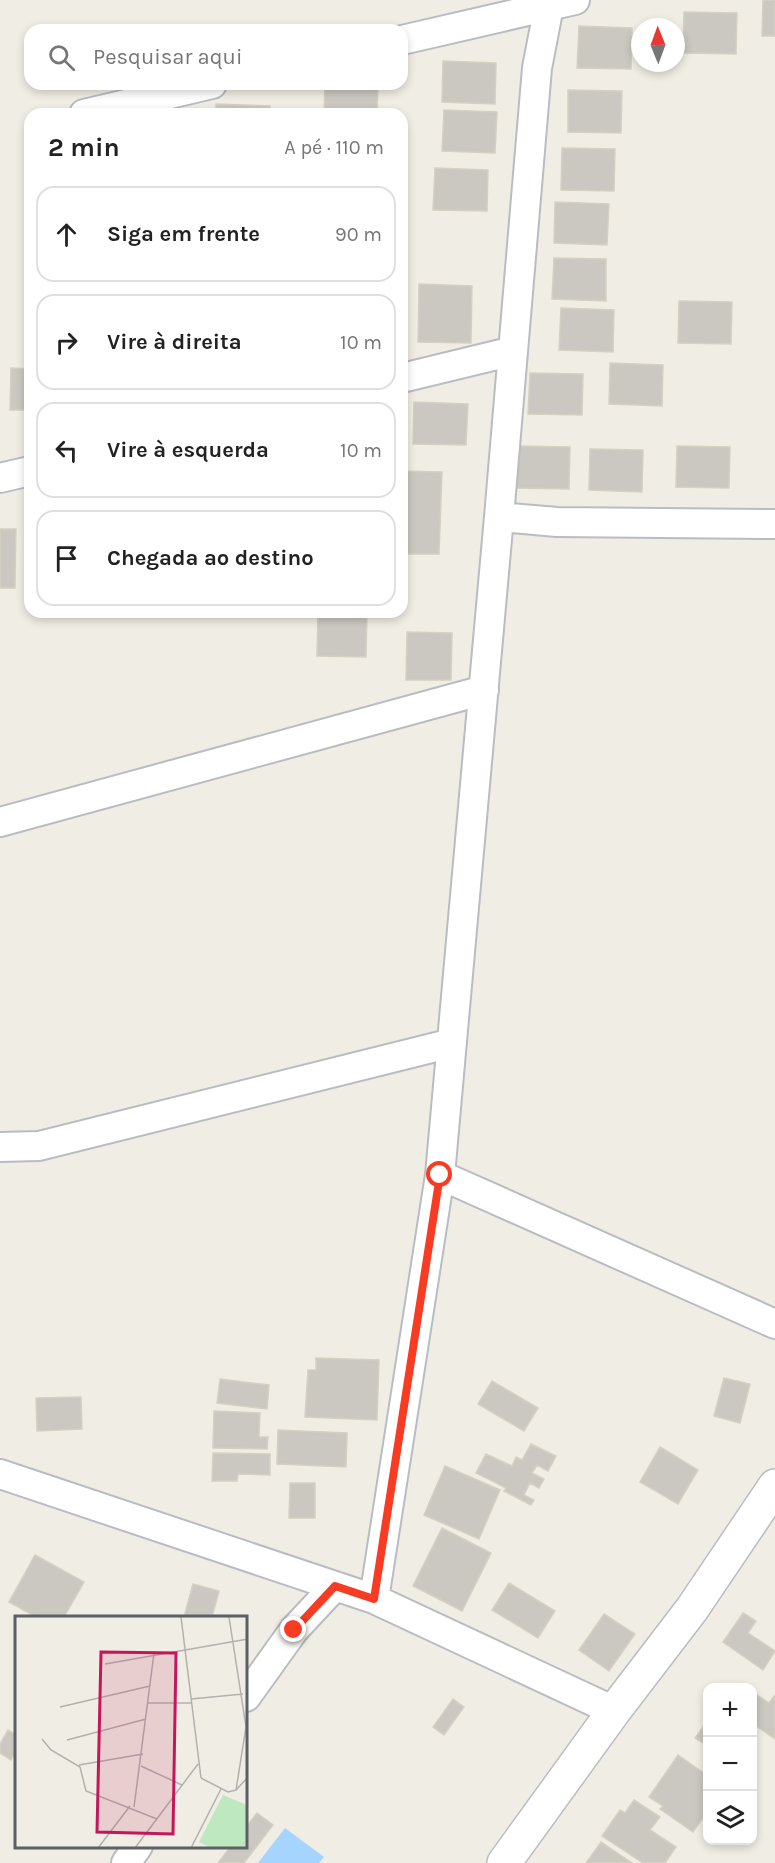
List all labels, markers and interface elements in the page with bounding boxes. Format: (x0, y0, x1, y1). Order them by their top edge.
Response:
north arrow (631, 18, 685, 72)
search box (24, 24, 408, 90)
icon: search (45, 41, 78, 74)
text: Pesquisar aqui (93, 44, 242, 70)
text: 2 min (48, 132, 120, 163)
text: A pé · 110 m (284, 136, 384, 159)
icon: ahead (50, 218, 83, 251)
text: Siga em frente (107, 221, 260, 247)
text: 90 m (335, 223, 382, 246)
icon: right (50, 326, 83, 359)
text: Vire à direita (107, 329, 242, 355)
text: 10 m (340, 331, 382, 354)
icon: left (50, 434, 83, 467)
text: Vire à esquerda (107, 437, 269, 463)
text: 10 m (340, 439, 382, 462)
icon: arrive (50, 542, 83, 575)
text: Chegada ao destino (107, 545, 314, 571)
route start (426, 1161, 452, 1187)
inset map (15, 1616, 248, 1848)
route end (280, 1616, 306, 1642)
map controls (703, 1683, 757, 1845)
button: + (703, 1683, 757, 1737)
button: − (703, 1737, 757, 1791)
button: layers (703, 1791, 757, 1845)

